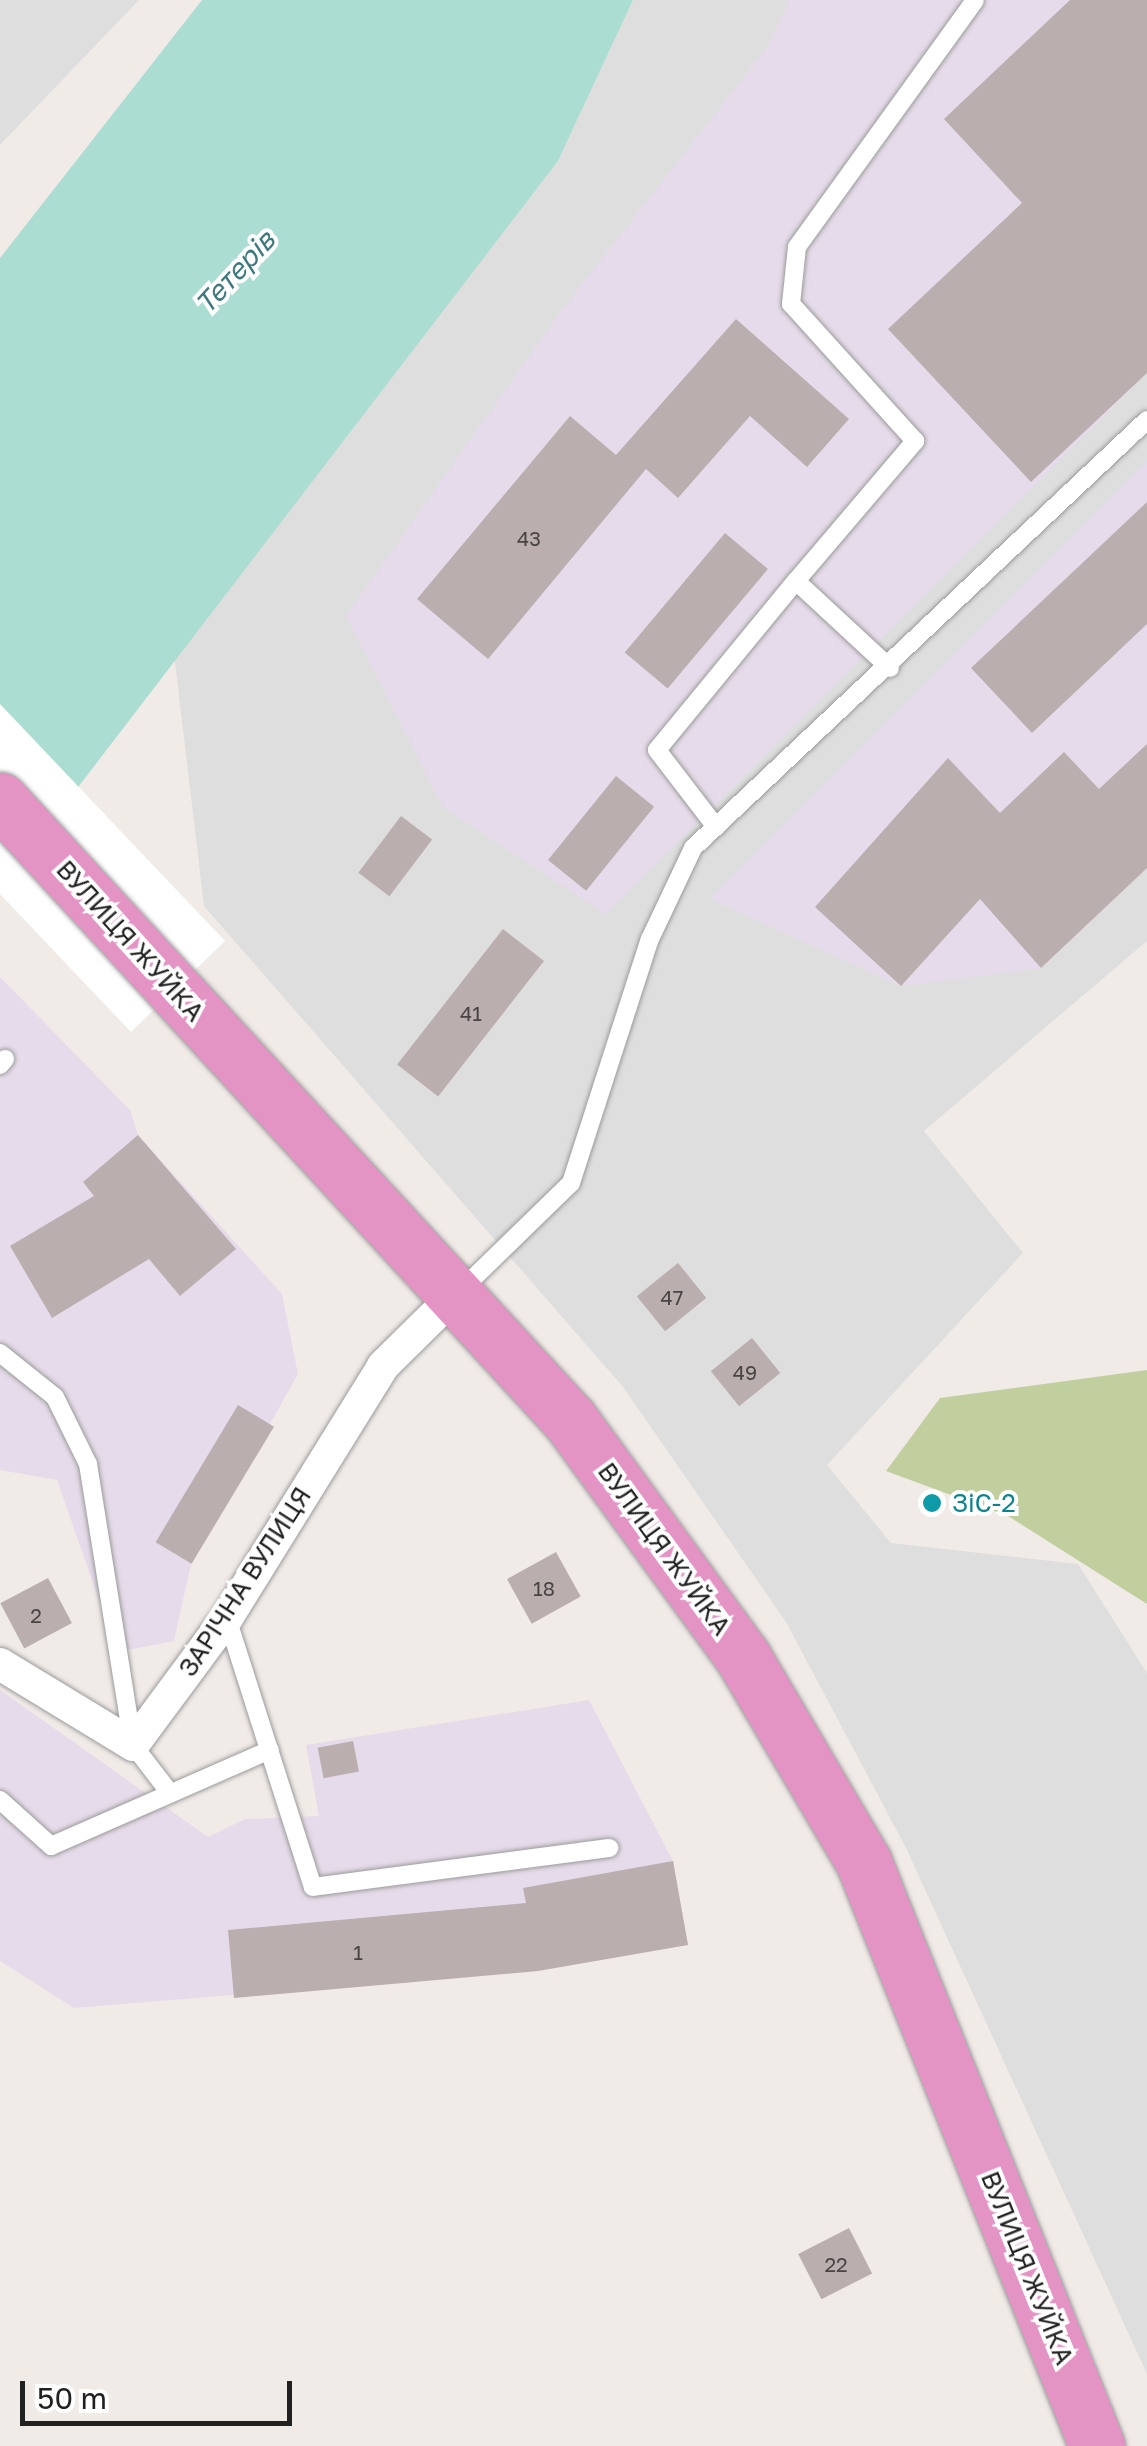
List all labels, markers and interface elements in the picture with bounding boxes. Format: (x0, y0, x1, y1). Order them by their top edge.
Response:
water label: Тетерів (188, 224, 282, 320)
house number: 43 (517, 526, 541, 550)
street label: ВУЛИЦЯ ЖУЙКА (50, 855, 210, 1027)
house number: 41 (460, 1001, 482, 1025)
house number: 47 (661, 1285, 683, 1309)
house number: 49 (733, 1360, 757, 1384)
street label: ВУЛИЦЯ ЖУЙКА (592, 1457, 736, 1641)
street label: ЗАРІЧНА ВУЛИЦЯ (173, 1482, 317, 1682)
place label: ЗіС-2 (952, 1488, 1016, 1518)
marker: ЗіС-2 (921, 1492, 943, 1514)
house number: 18 (533, 1576, 555, 1600)
house number: 2 (30, 1603, 42, 1627)
house number: 1 (353, 1940, 363, 1964)
street label: ВУЛИЦЯ ЖУЙКА (975, 2167, 1079, 2369)
house number: 22 (824, 2252, 848, 2276)
scale bar (25, 2361, 298, 2423)
text: 50 m (37, 2380, 107, 2416)

